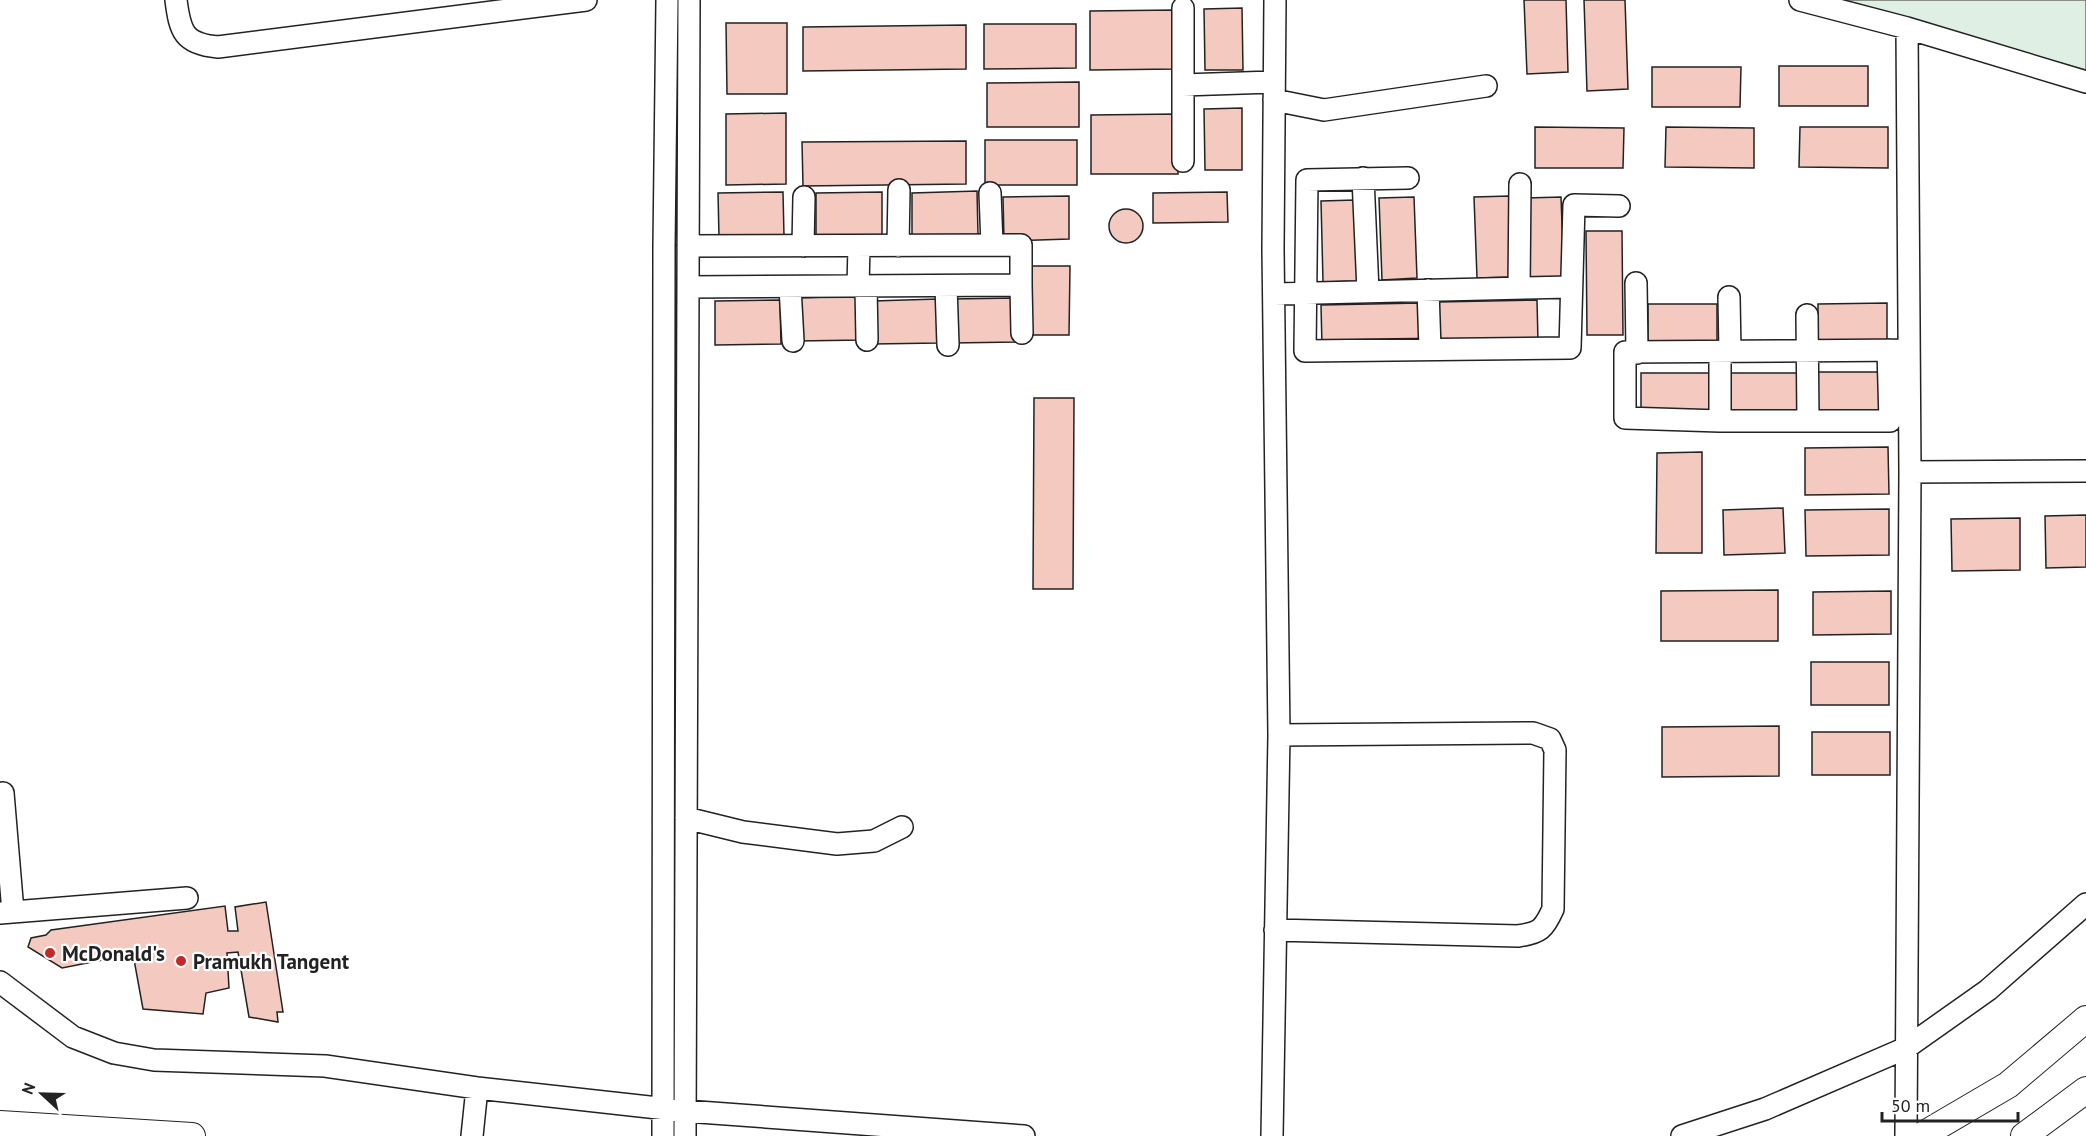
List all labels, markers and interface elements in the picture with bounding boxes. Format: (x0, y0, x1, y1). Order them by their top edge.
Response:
place label: McDonald's (62, 940, 165, 967)
marker: McDonald's (43, 946, 57, 960)
place label: Pramukh Tangent (193, 948, 350, 975)
marker: Pramukh Tangent (174, 954, 188, 968)
north arrow (12, 1064, 72, 1124)
text: N (17, 1080, 39, 1097)
scale bar (1882, 1085, 2018, 1123)
text: 50 m (1891, 1094, 1930, 1117)

